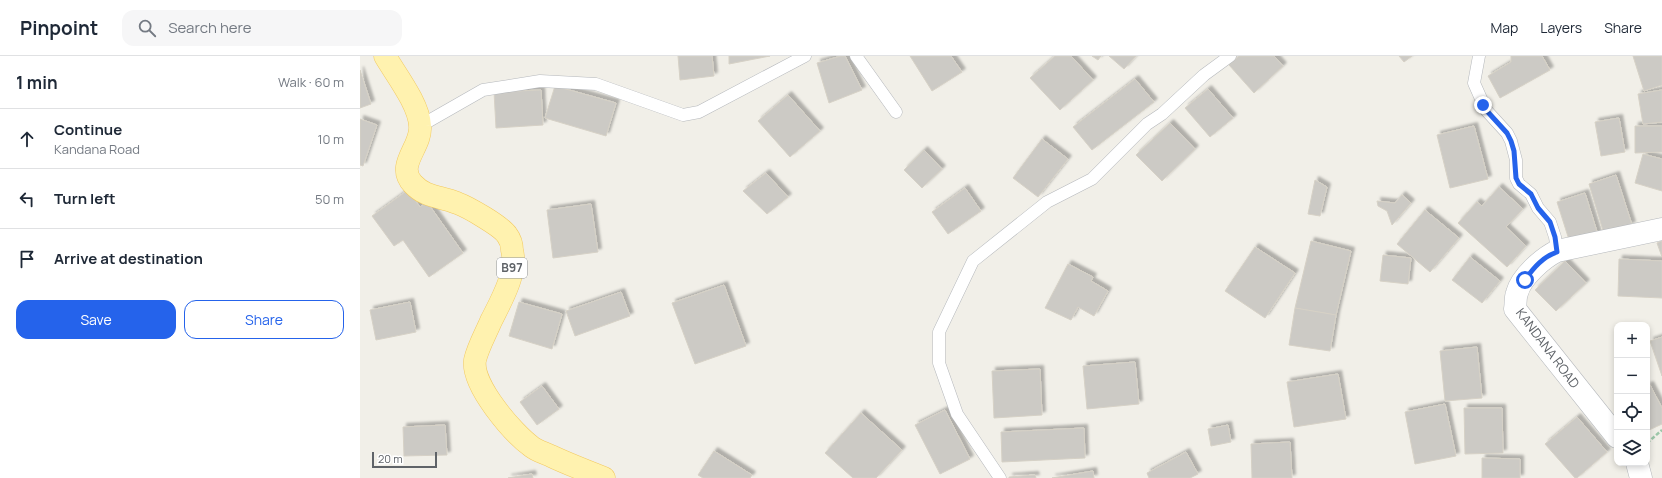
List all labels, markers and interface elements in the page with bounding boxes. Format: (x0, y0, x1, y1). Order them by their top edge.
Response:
search box (122, 10, 402, 46)
text: Pinpoint (20, 15, 98, 41)
icon: search (136, 17, 158, 39)
text: Search here (168, 17, 252, 38)
text: Map (1490, 18, 1518, 37)
text: Layers (1540, 18, 1582, 37)
text: Share (1604, 18, 1642, 37)
text: 1 min (16, 71, 58, 94)
text: Walk · 60 m (278, 73, 344, 91)
route end (1474, 96, 1492, 114)
text: Continue (54, 119, 122, 140)
icon: ahead (16, 128, 38, 150)
text: 10 m (317, 130, 344, 148)
text: Kandana Road (54, 140, 140, 158)
icon: left (16, 188, 38, 210)
text: Turn left (54, 188, 116, 209)
text: 50 m (315, 190, 344, 208)
icon: arrive (16, 248, 38, 270)
text: Arrive at destination (54, 248, 203, 269)
road number: B97 (497, 258, 527, 278)
route start (1516, 271, 1534, 289)
button: Save (16, 300, 176, 339)
button: Share (184, 300, 344, 339)
street label: KANDANA ROAD (1512, 304, 1584, 392)
map controls (1614, 322, 1650, 466)
button: + (1614, 322, 1650, 358)
button: − (1614, 358, 1650, 394)
button: locate (1614, 394, 1650, 430)
button: layers (1614, 430, 1650, 466)
scale bar (372, 450, 437, 469)
text: 20 m (378, 451, 403, 466)

